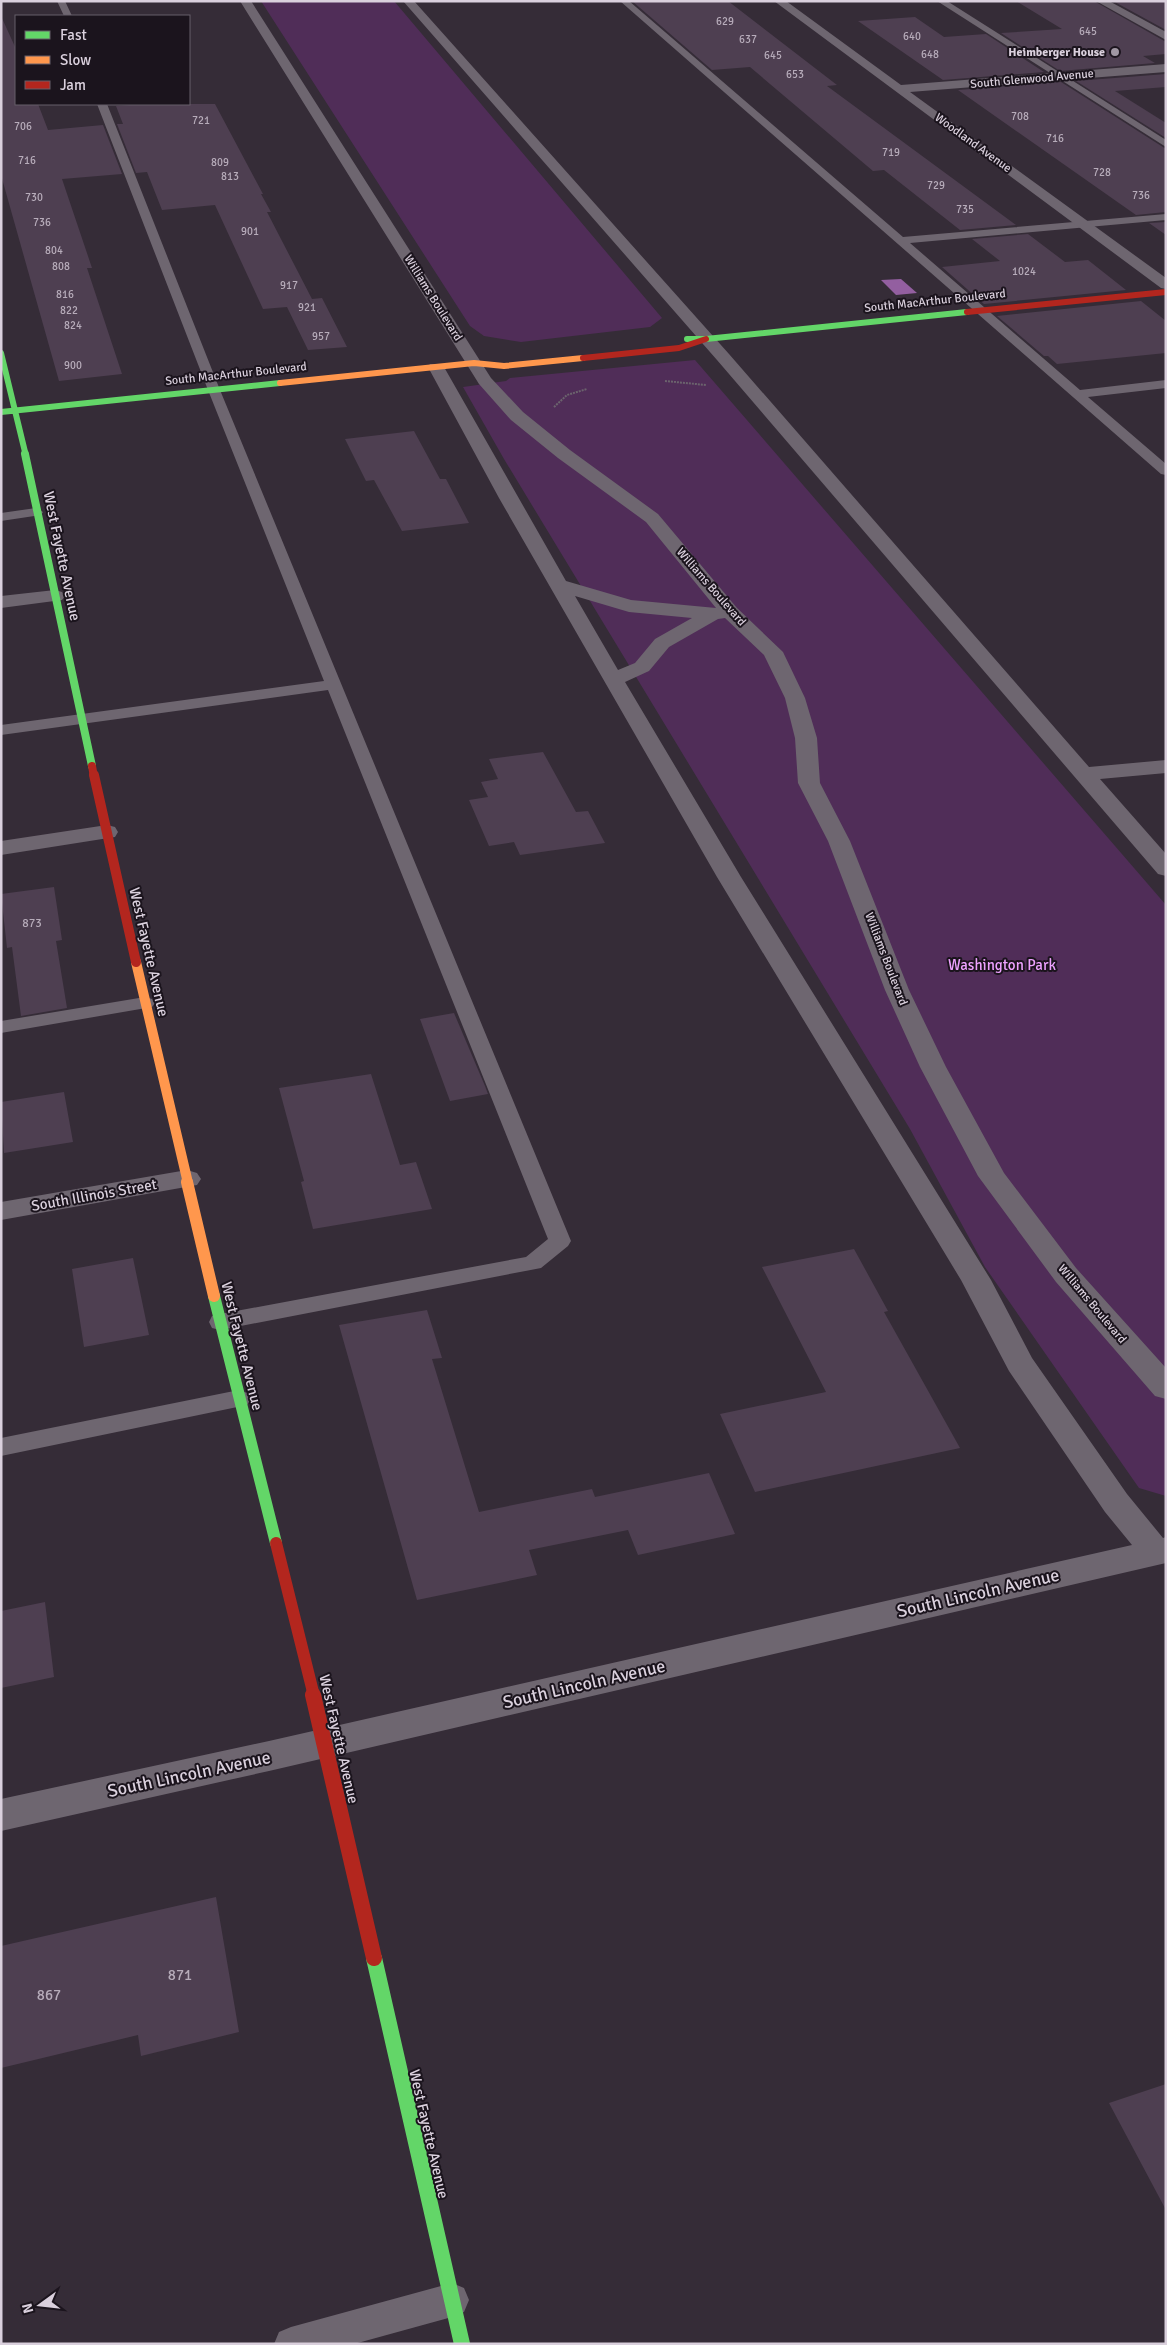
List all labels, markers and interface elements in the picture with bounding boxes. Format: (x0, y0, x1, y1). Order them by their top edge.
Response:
legend (15, 15, 190, 105)
house number: 629 (716, 15, 734, 28)
house number: 645 (1079, 25, 1097, 38)
text: Fast (60, 26, 87, 44)
house number: 640 (903, 30, 921, 43)
house number: 637 (739, 33, 757, 46)
place label: Heimberger House (1008, 45, 1105, 60)
marker: Heimberger House (1109, 46, 1121, 58)
house number: 648 (921, 48, 939, 61)
house number: 645 (764, 49, 782, 62)
text: Slow (60, 51, 91, 69)
street label: South Glenwood Avenue (970, 66, 1094, 92)
house number: 653 (786, 68, 804, 81)
text: Jam (60, 76, 86, 94)
street label: Woodland Avenue (932, 110, 1014, 176)
house number: 708 (1011, 110, 1029, 123)
house number: 721 (192, 114, 210, 127)
house number: 706 (14, 120, 32, 133)
house number: 716 (1046, 132, 1064, 145)
house number: 719 (882, 146, 900, 159)
house number: 716 (18, 154, 36, 167)
house number: 809 (211, 156, 229, 169)
house number: 728 (1093, 166, 1111, 179)
house number: 813 (221, 170, 239, 183)
house number: 729 (927, 179, 945, 192)
house number: 736 (1132, 189, 1150, 202)
house number: 730 (25, 191, 43, 204)
house number: 735 (956, 203, 974, 216)
house number: 736 (33, 216, 51, 229)
house number: 901 (241, 225, 259, 238)
house number: 804 (45, 244, 63, 257)
street label: Williams Boulevard (401, 252, 465, 344)
house number: 808 (52, 260, 70, 273)
house number: 1024 (1012, 265, 1036, 278)
house number: 917 (280, 279, 298, 292)
street label: South MacArthur Boulevard (864, 286, 1006, 316)
house number: 816 (56, 288, 74, 301)
house number: 921 (298, 301, 316, 314)
house number: 822 (60, 304, 78, 317)
house number: 824 (64, 319, 82, 332)
house number: 957 (312, 330, 330, 343)
house number: 900 (64, 359, 82, 372)
street label: South MacArthur Boulevard (165, 359, 307, 389)
street label: West Fayette Avenue (39, 490, 85, 622)
street label: Williams Boulevard (673, 545, 749, 629)
street label: West Fayette Avenue (125, 886, 173, 1018)
street label: Williams Boulevard (861, 910, 911, 1008)
house number: 873 (22, 916, 42, 931)
park label: Washington Park (948, 956, 1056, 974)
street label: South Illinois Street (30, 1175, 158, 1215)
street label: Williams Boulevard (1055, 1261, 1129, 1347)
street label: West Fayette Avenue (217, 1280, 267, 1412)
street label: South Lincoln Avenue (895, 1564, 1061, 1622)
street label: South Lincoln Avenue (501, 1655, 667, 1713)
street label: West Fayette Avenue (315, 1673, 363, 1805)
street label: South Lincoln Avenue (105, 1746, 273, 1802)
house number: 871 (168, 1966, 192, 1984)
house number: 867 (37, 1986, 61, 2004)
street label: West Fayette Avenue (405, 2068, 453, 2200)
north arrow (15, 2280, 65, 2330)
text: N (18, 2301, 37, 2315)

